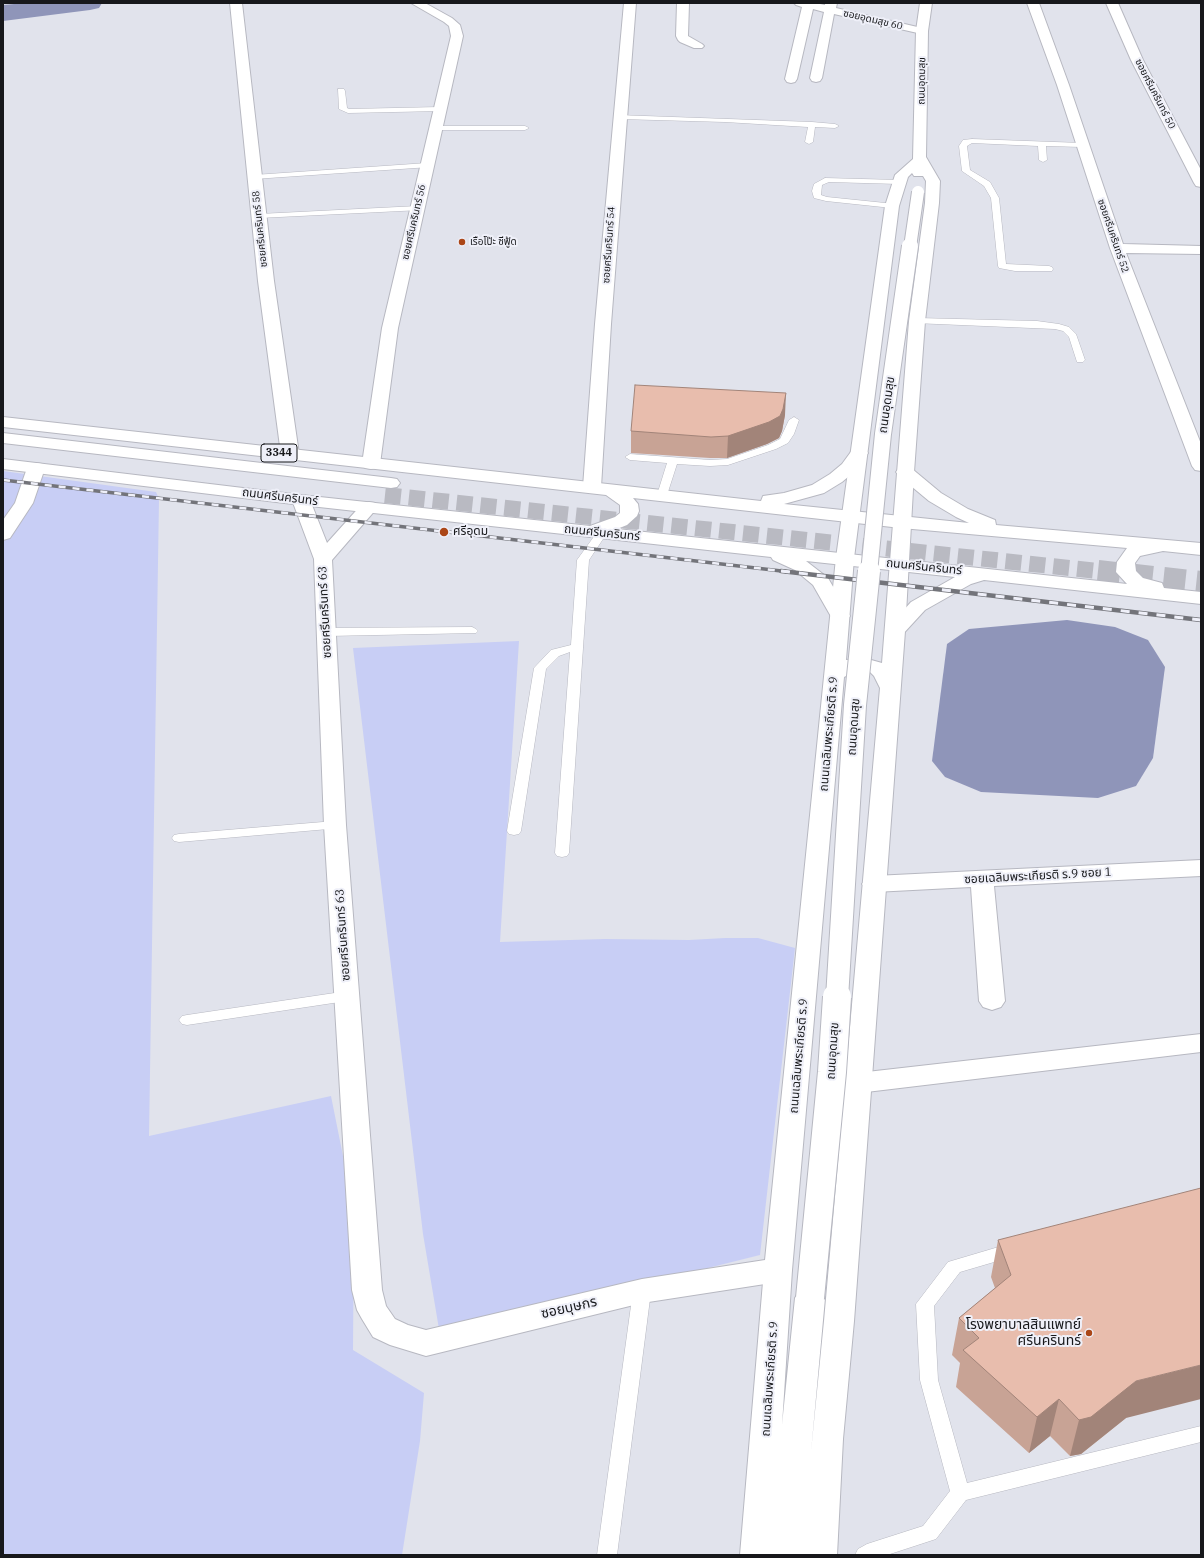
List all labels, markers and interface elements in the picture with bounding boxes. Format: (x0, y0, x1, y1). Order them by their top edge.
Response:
street label: ซอยอุดมสุข 60 (842, 7, 904, 33)
street label: ถนนอุดมสุข (916, 57, 928, 105)
street label: ซอยศรีนครินทร์ 50 (1132, 57, 1178, 131)
street label: ซอยศรีนครินทร์ 56 (399, 183, 429, 261)
street label: ซอยศรีนครินทร์ 58 (250, 190, 270, 268)
street label: ซอยศรีนครินทร์ 52 (1095, 198, 1131, 274)
street label: ซอยศรีนครินทร์ 54 (600, 206, 618, 284)
place label: เรือโป๊ะ ซีฟู้ด (470, 236, 517, 248)
marker: เรือโป๊ะ ซีฟู้ด (457, 237, 467, 247)
street label: ถนนอุดมสุข (876, 376, 898, 434)
road number: 3344 (261, 444, 297, 462)
street label: ถนนศรีนครินทร์ (241, 485, 319, 509)
street label: ถนนศรีนครินทร์ (563, 522, 641, 544)
place label: ศรีอุดม (453, 525, 488, 539)
marker: ศรีอุดม (438, 526, 450, 538)
street label: ถนนศรีนครินทร์ (885, 556, 963, 578)
street label: ซอยศรีนครินทร์ 63 (315, 566, 335, 658)
street label: ถนนเฉลิมพระเกียรติ ร.9 (817, 676, 841, 792)
street label: ถนนอุดมสุข (845, 698, 863, 756)
street label: ซอยเฉลิมพระเกียรติ ร.9 ซอย 1 (964, 865, 1112, 887)
street label: ซอยศรีนครินทร์ 63 (333, 888, 353, 982)
street label: ถนนเฉลิมพระเกียรติ ร.9 (787, 998, 811, 1114)
street label: ถนนอุดมสุข (824, 1022, 842, 1080)
street label: ซอยบุษกร (539, 1293, 599, 1323)
place label: โรงพยาบาลสินแพทย์ ศรีนครินทร์ (966, 1317, 1081, 1350)
street label: ถนนเฉลิมพระเกียรติ ร.9 (759, 1321, 781, 1437)
marker: โรงพยาบาลสินแพทย์ ศรีนครินทร์ (1084, 1328, 1094, 1338)

